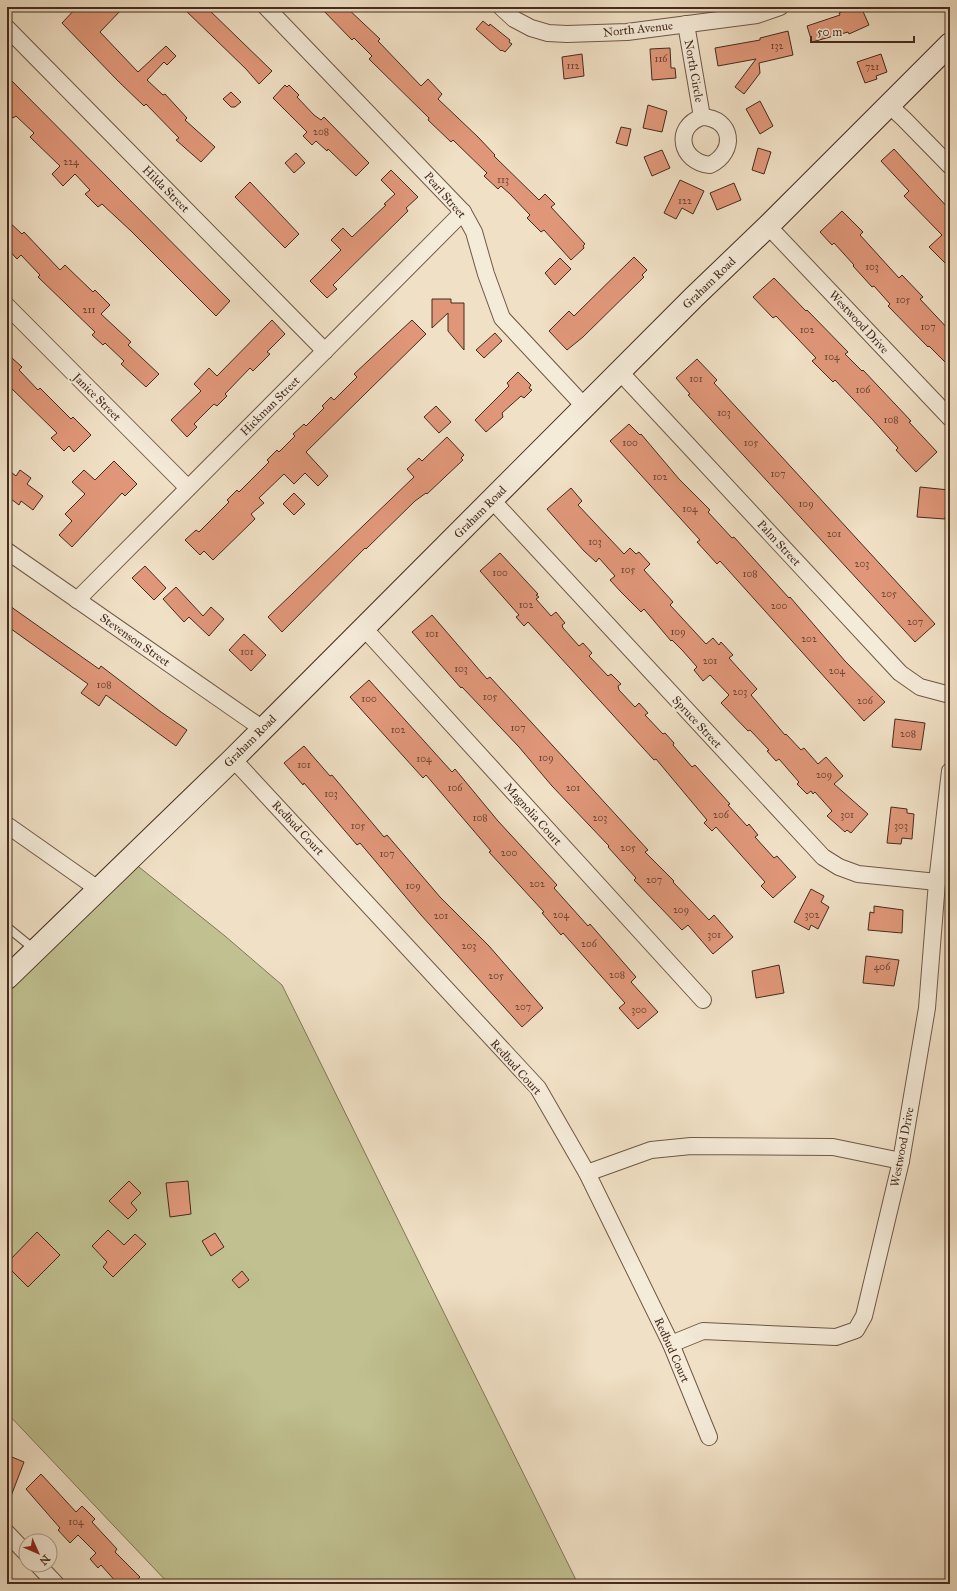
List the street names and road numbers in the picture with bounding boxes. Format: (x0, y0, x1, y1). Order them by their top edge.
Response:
street label: North Avenue (602, 18, 674, 40)
street label: North Circle (682, 39, 706, 103)
street label: Hilda Street (140, 163, 193, 216)
street label: Pearl Street (421, 169, 469, 222)
street label: Graham Road (680, 254, 738, 312)
street label: Westwood Drive (826, 288, 892, 356)
street label: Janice Street (68, 369, 124, 425)
street label: Hickman Street (237, 373, 303, 439)
street label: Graham Road (451, 483, 509, 541)
street label: Palm Street (754, 517, 804, 569)
street label: Stevenson Street (97, 611, 173, 670)
street label: Spruce Street (669, 693, 725, 752)
street label: Graham Road (221, 712, 279, 770)
street label: Magnolia Court (501, 780, 565, 849)
street label: Redbud Court (269, 798, 327, 859)
street label: Redbud Court (487, 1036, 545, 1098)
street label: Westwood Drive (887, 1106, 917, 1188)
street label: Redbud Court (651, 1315, 693, 1385)

